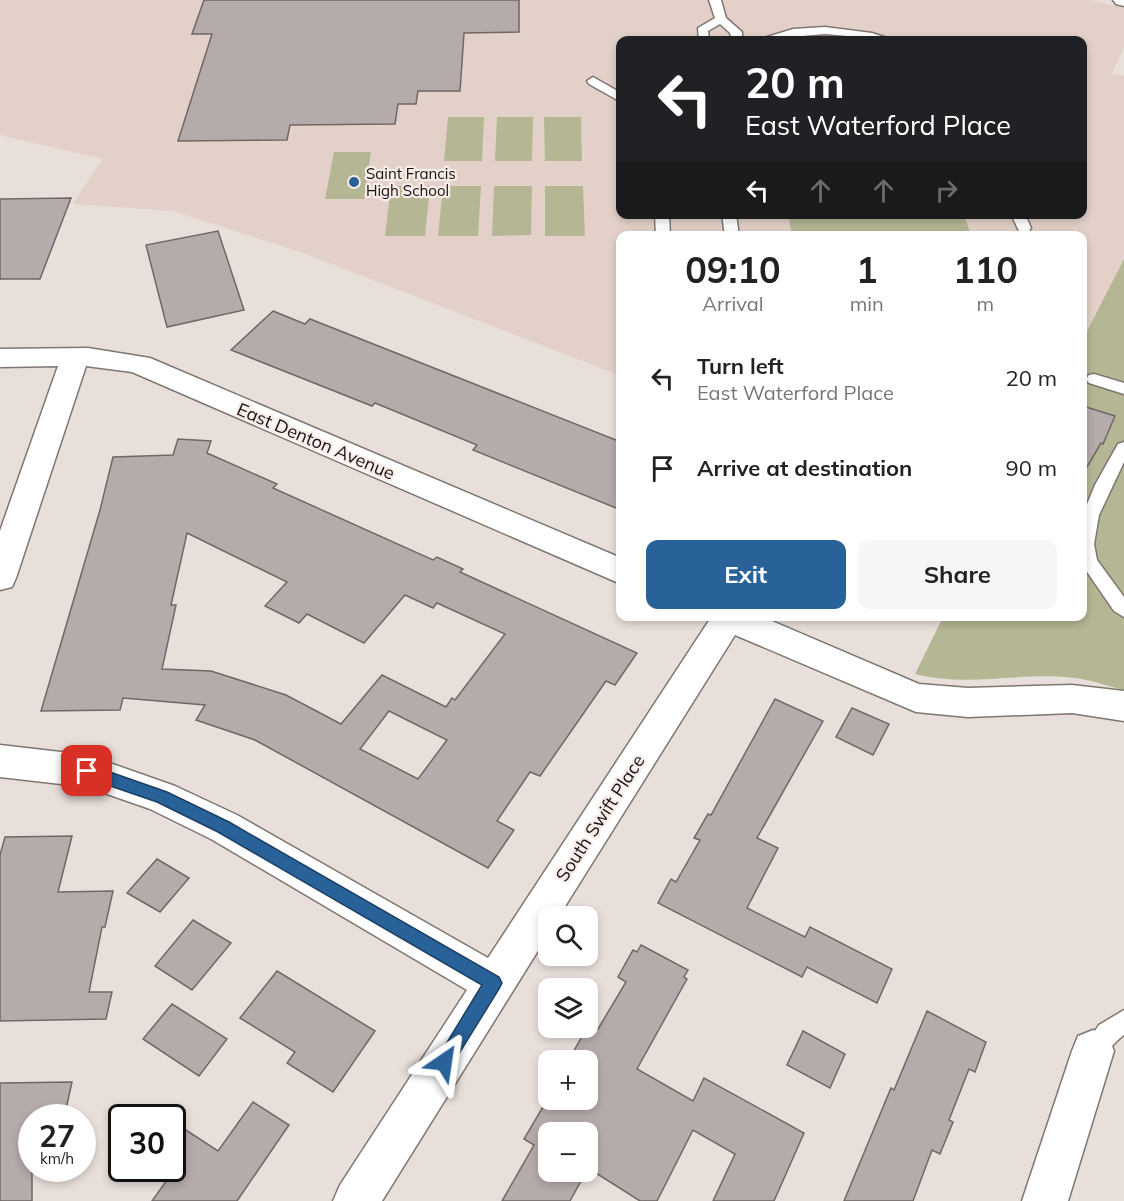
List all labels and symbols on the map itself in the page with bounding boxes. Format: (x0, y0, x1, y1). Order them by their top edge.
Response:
place label: Saint Francis High School (366, 164, 456, 200)
marker: Saint Francis High School (347, 175, 361, 189)
street label: East Denton Avenue (234, 397, 398, 485)
pin (61, 745, 112, 796)
street label: South Swift Place (550, 750, 650, 886)
position arrow (412, 1030, 476, 1094)
speed limit sign: 30 (108, 1104, 186, 1182)

